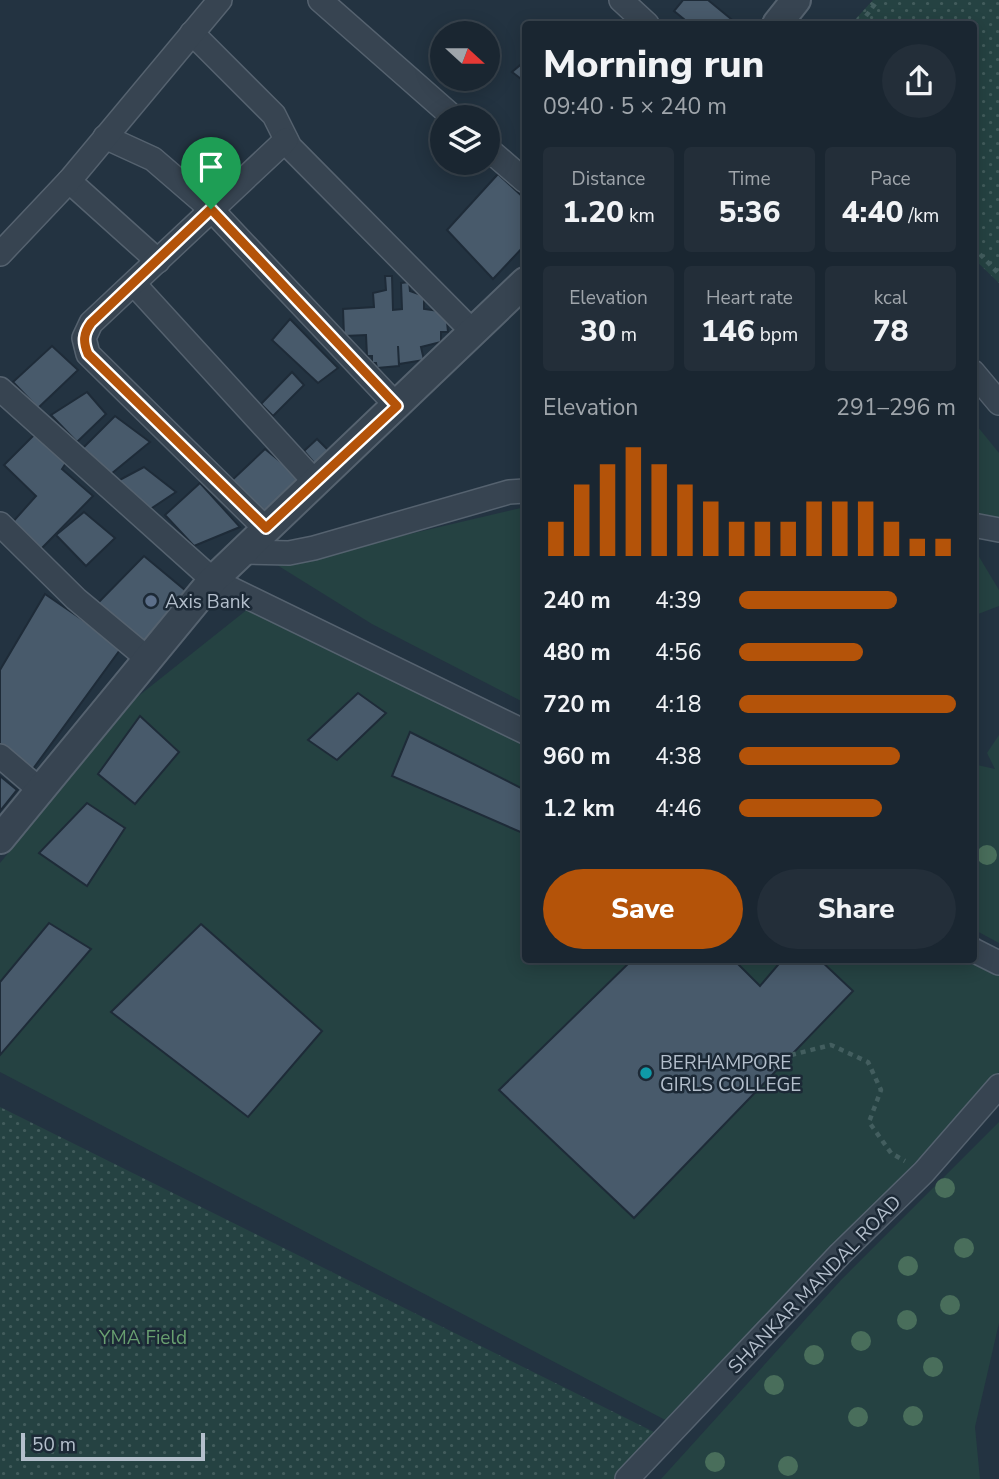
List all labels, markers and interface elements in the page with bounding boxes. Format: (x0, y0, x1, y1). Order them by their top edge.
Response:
north arrow (430, 21, 500, 91)
map controls (430, 21, 500, 175)
text: Morning run (543, 39, 764, 90)
button: share (882, 44, 956, 118)
text: 09:40 · 5 × 240 m (543, 91, 727, 122)
button: layers (430, 105, 500, 175)
pin (181, 137, 241, 209)
icon: arrive (192, 148, 230, 186)
text: Distance (572, 166, 645, 192)
text: Time (728, 166, 771, 192)
text: Pace (870, 166, 911, 192)
text: 1.20 (562, 192, 624, 233)
text: 5:36 (719, 192, 780, 233)
text: 4:40 (842, 192, 903, 233)
text: km (624, 203, 655, 229)
text: /km (903, 203, 939, 229)
text: Elevation (569, 285, 648, 311)
text: Heart rate (706, 285, 793, 311)
text: kcal (874, 285, 907, 311)
text: 30 (580, 311, 616, 352)
text: 146 (701, 311, 755, 352)
text: 78 (873, 311, 909, 352)
text: m (616, 322, 637, 348)
text: bpm (755, 322, 798, 348)
text: Elevation (543, 392, 638, 423)
text: 291–296 m (836, 392, 956, 423)
text: 240 m (543, 585, 611, 616)
text: 4:39 (655, 585, 702, 616)
place label: Axis Bank (165, 589, 251, 615)
marker: Axis Bank (143, 593, 159, 609)
text: 480 m (543, 637, 611, 668)
text: 4:56 (655, 637, 702, 668)
text: 720 m (543, 689, 611, 720)
text: 4:18 (655, 689, 702, 720)
text: 960 m (543, 741, 611, 772)
text: 4:38 (655, 741, 702, 772)
text: 1.2 km (543, 793, 615, 824)
text: 4:46 (655, 793, 702, 824)
button: Save (543, 869, 743, 949)
button: Share (757, 869, 956, 949)
place label: BERHAMPORE GIRLS COLLEGE (660, 1050, 801, 1098)
marker: BERHAMPORE GIRLS COLLEGE (638, 1065, 654, 1081)
street label: SHANKAR MANDAL ROAD (722, 1190, 907, 1380)
park label: YMA Field (98, 1325, 187, 1351)
scale bar (21, 1430, 205, 1462)
text: 50 m (32, 1432, 76, 1458)

